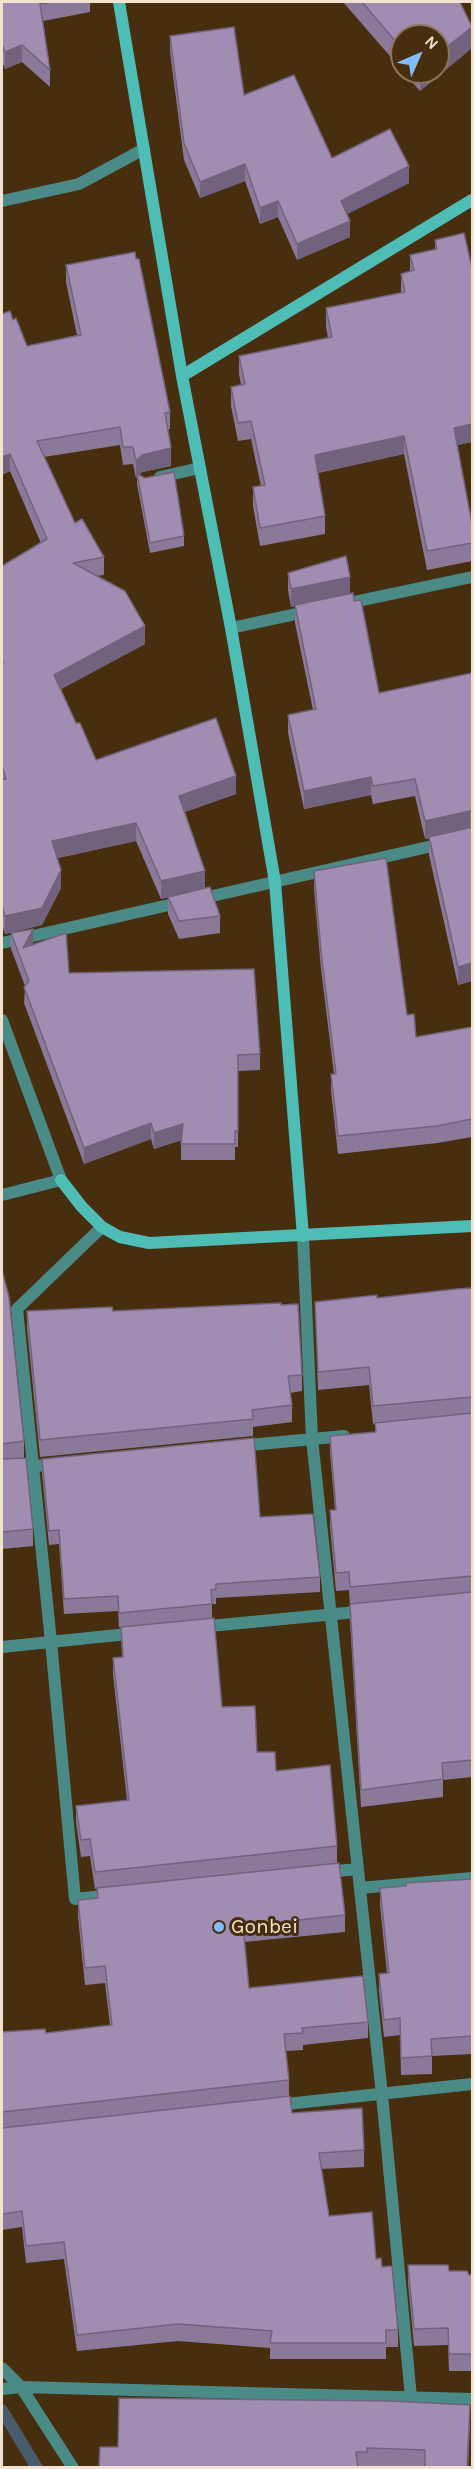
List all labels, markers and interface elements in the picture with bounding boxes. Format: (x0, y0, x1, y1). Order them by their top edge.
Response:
north arrow (390, 24, 450, 84)
text: N (421, 32, 442, 53)
place label: Gonbei (231, 1914, 298, 1940)
marker: Gonbei (212, 1920, 226, 1934)

